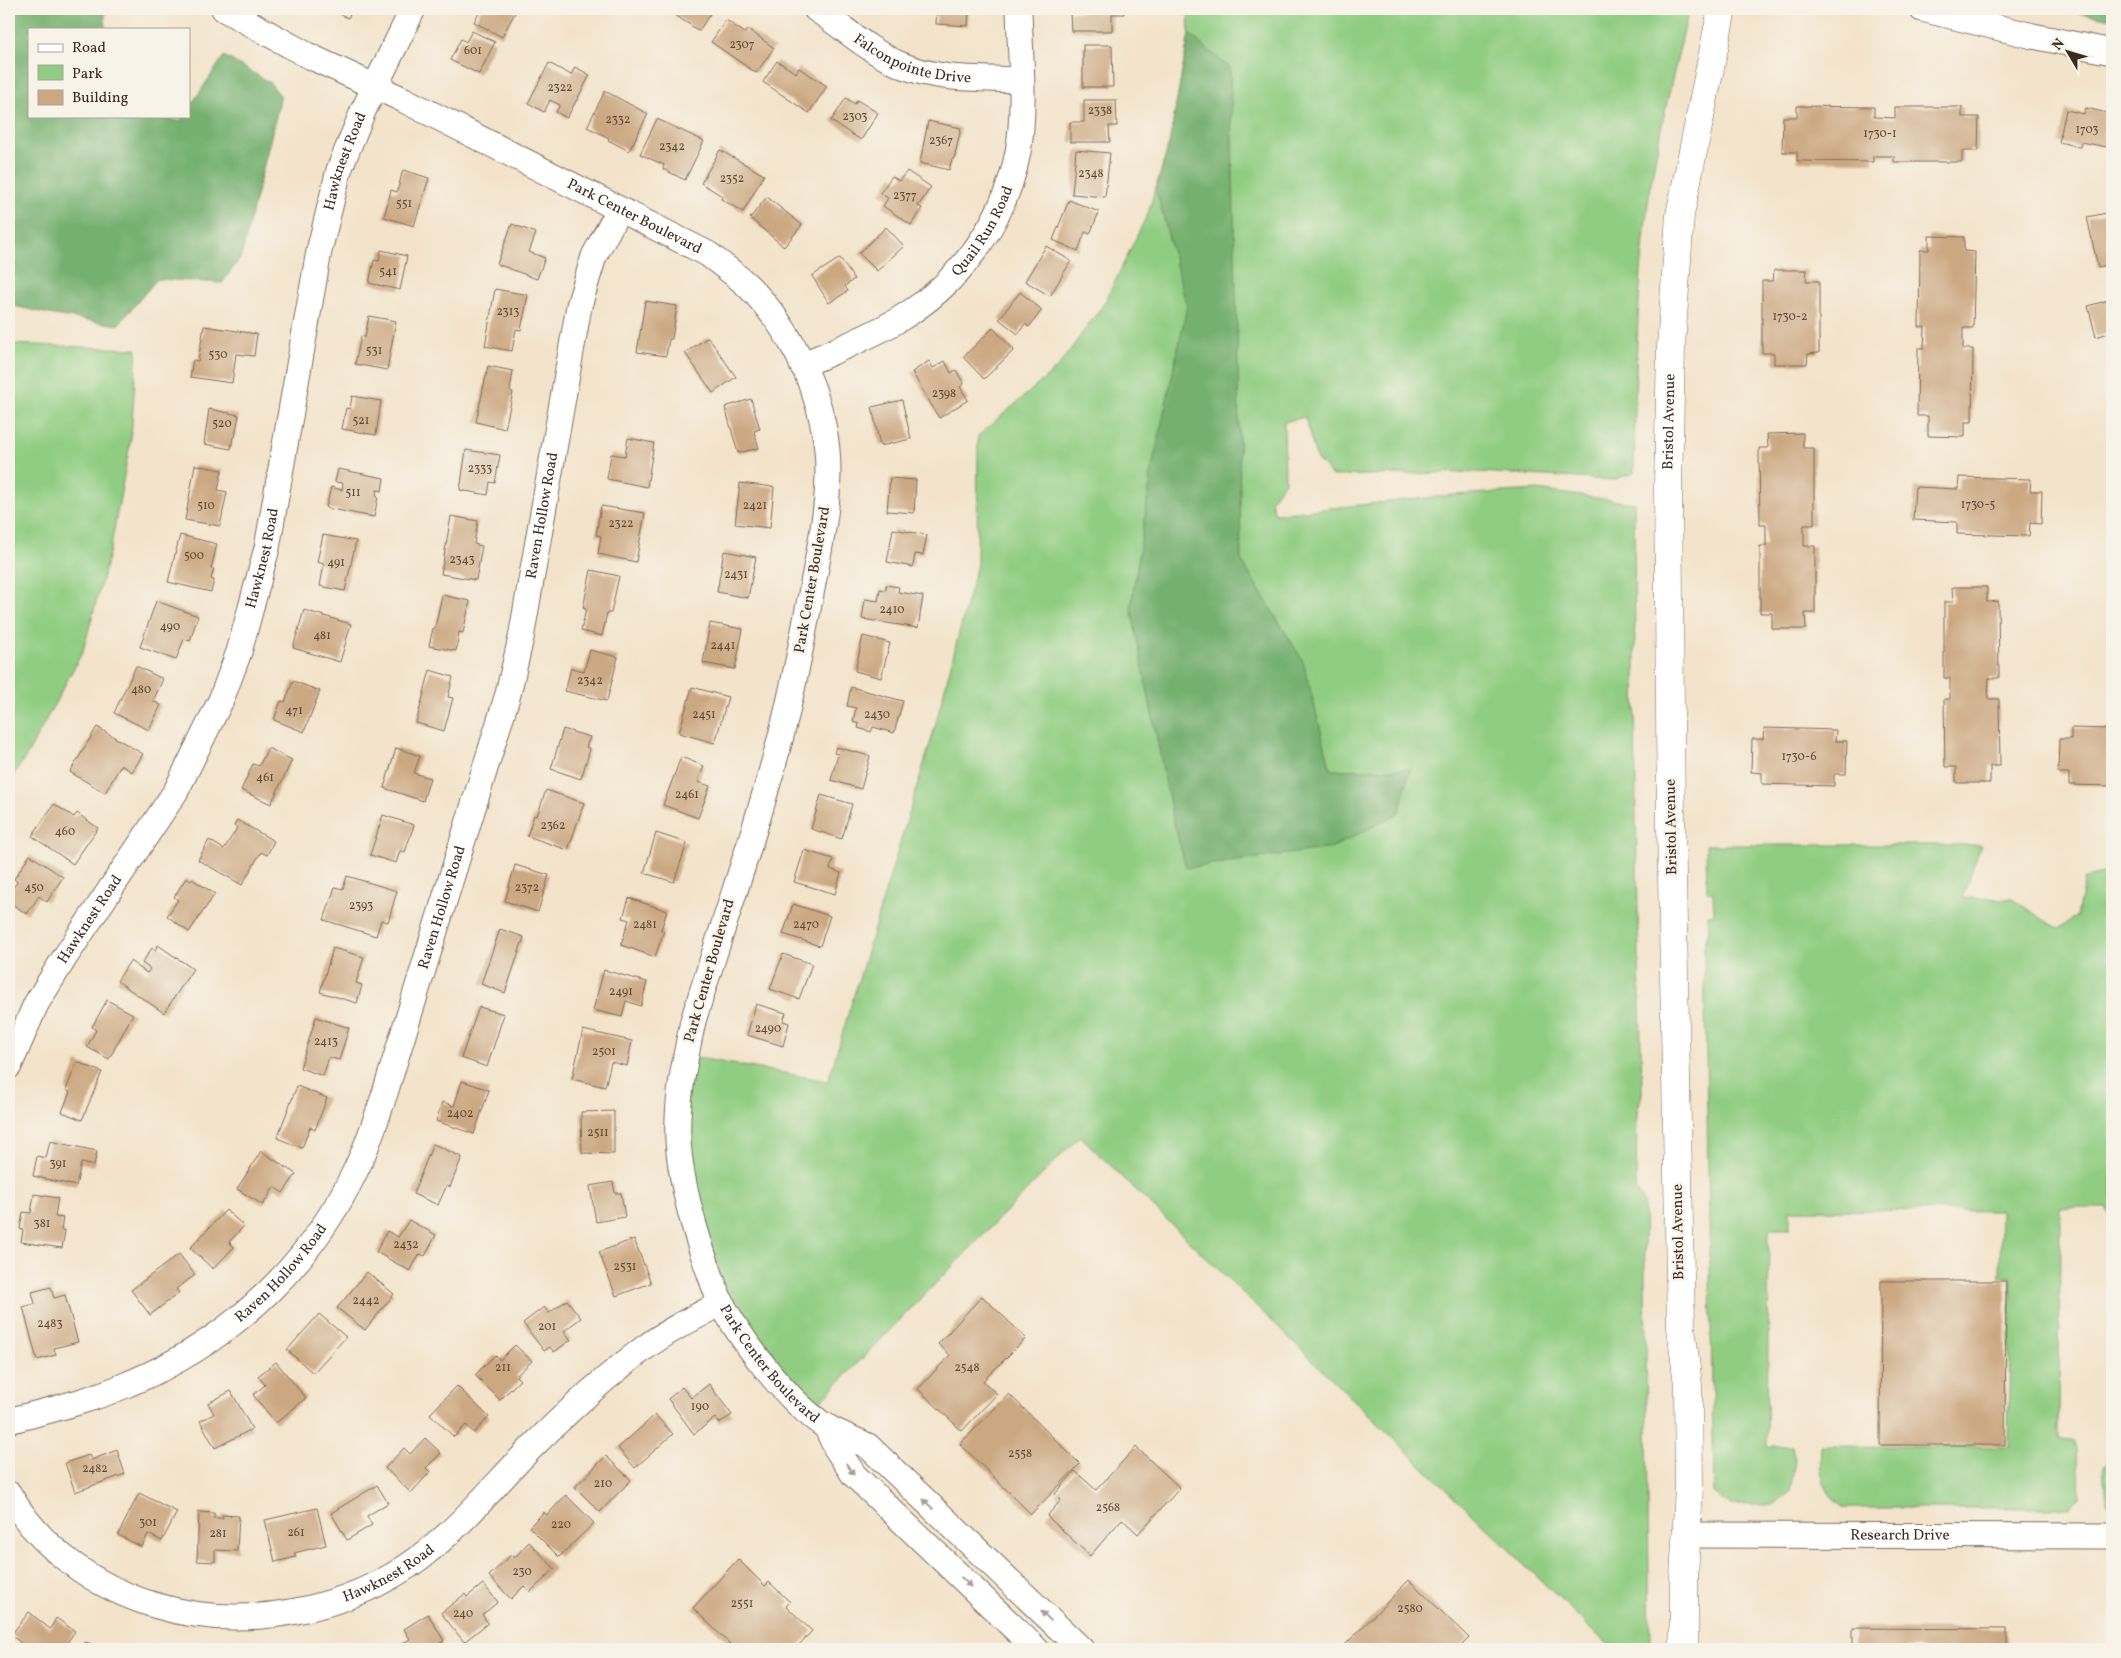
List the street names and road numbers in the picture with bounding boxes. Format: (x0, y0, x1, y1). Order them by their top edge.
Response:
street label: Falconpointe Drive (849, 29, 972, 89)
street label: Hawknest Road (319, 109, 372, 213)
street label: Park Center Boulevard (563, 174, 705, 260)
street label: Quail Run Road (947, 183, 1019, 281)
street label: Bristol Avenue (1658, 373, 1681, 470)
street label: Raven Hollow Road (521, 451, 564, 581)
street label: Park Center Boulevard (790, 505, 836, 655)
street label: Hawknest Road (241, 506, 284, 611)
street label: Bristol Avenue (1661, 779, 1683, 875)
street label: Raven Hollow Road (413, 843, 471, 972)
street label: Hawknest Road (53, 871, 127, 968)
street label: Park Center Boulevard (679, 897, 741, 1045)
street label: Bristol Avenue (1668, 1184, 1690, 1280)
street label: Raven Hollow Road (230, 1220, 332, 1328)
street label: Park Center Boulevard (714, 1301, 824, 1429)
street label: Research Drive (1850, 1525, 1950, 1546)
street label: Hawknest Road (340, 1540, 439, 1608)

